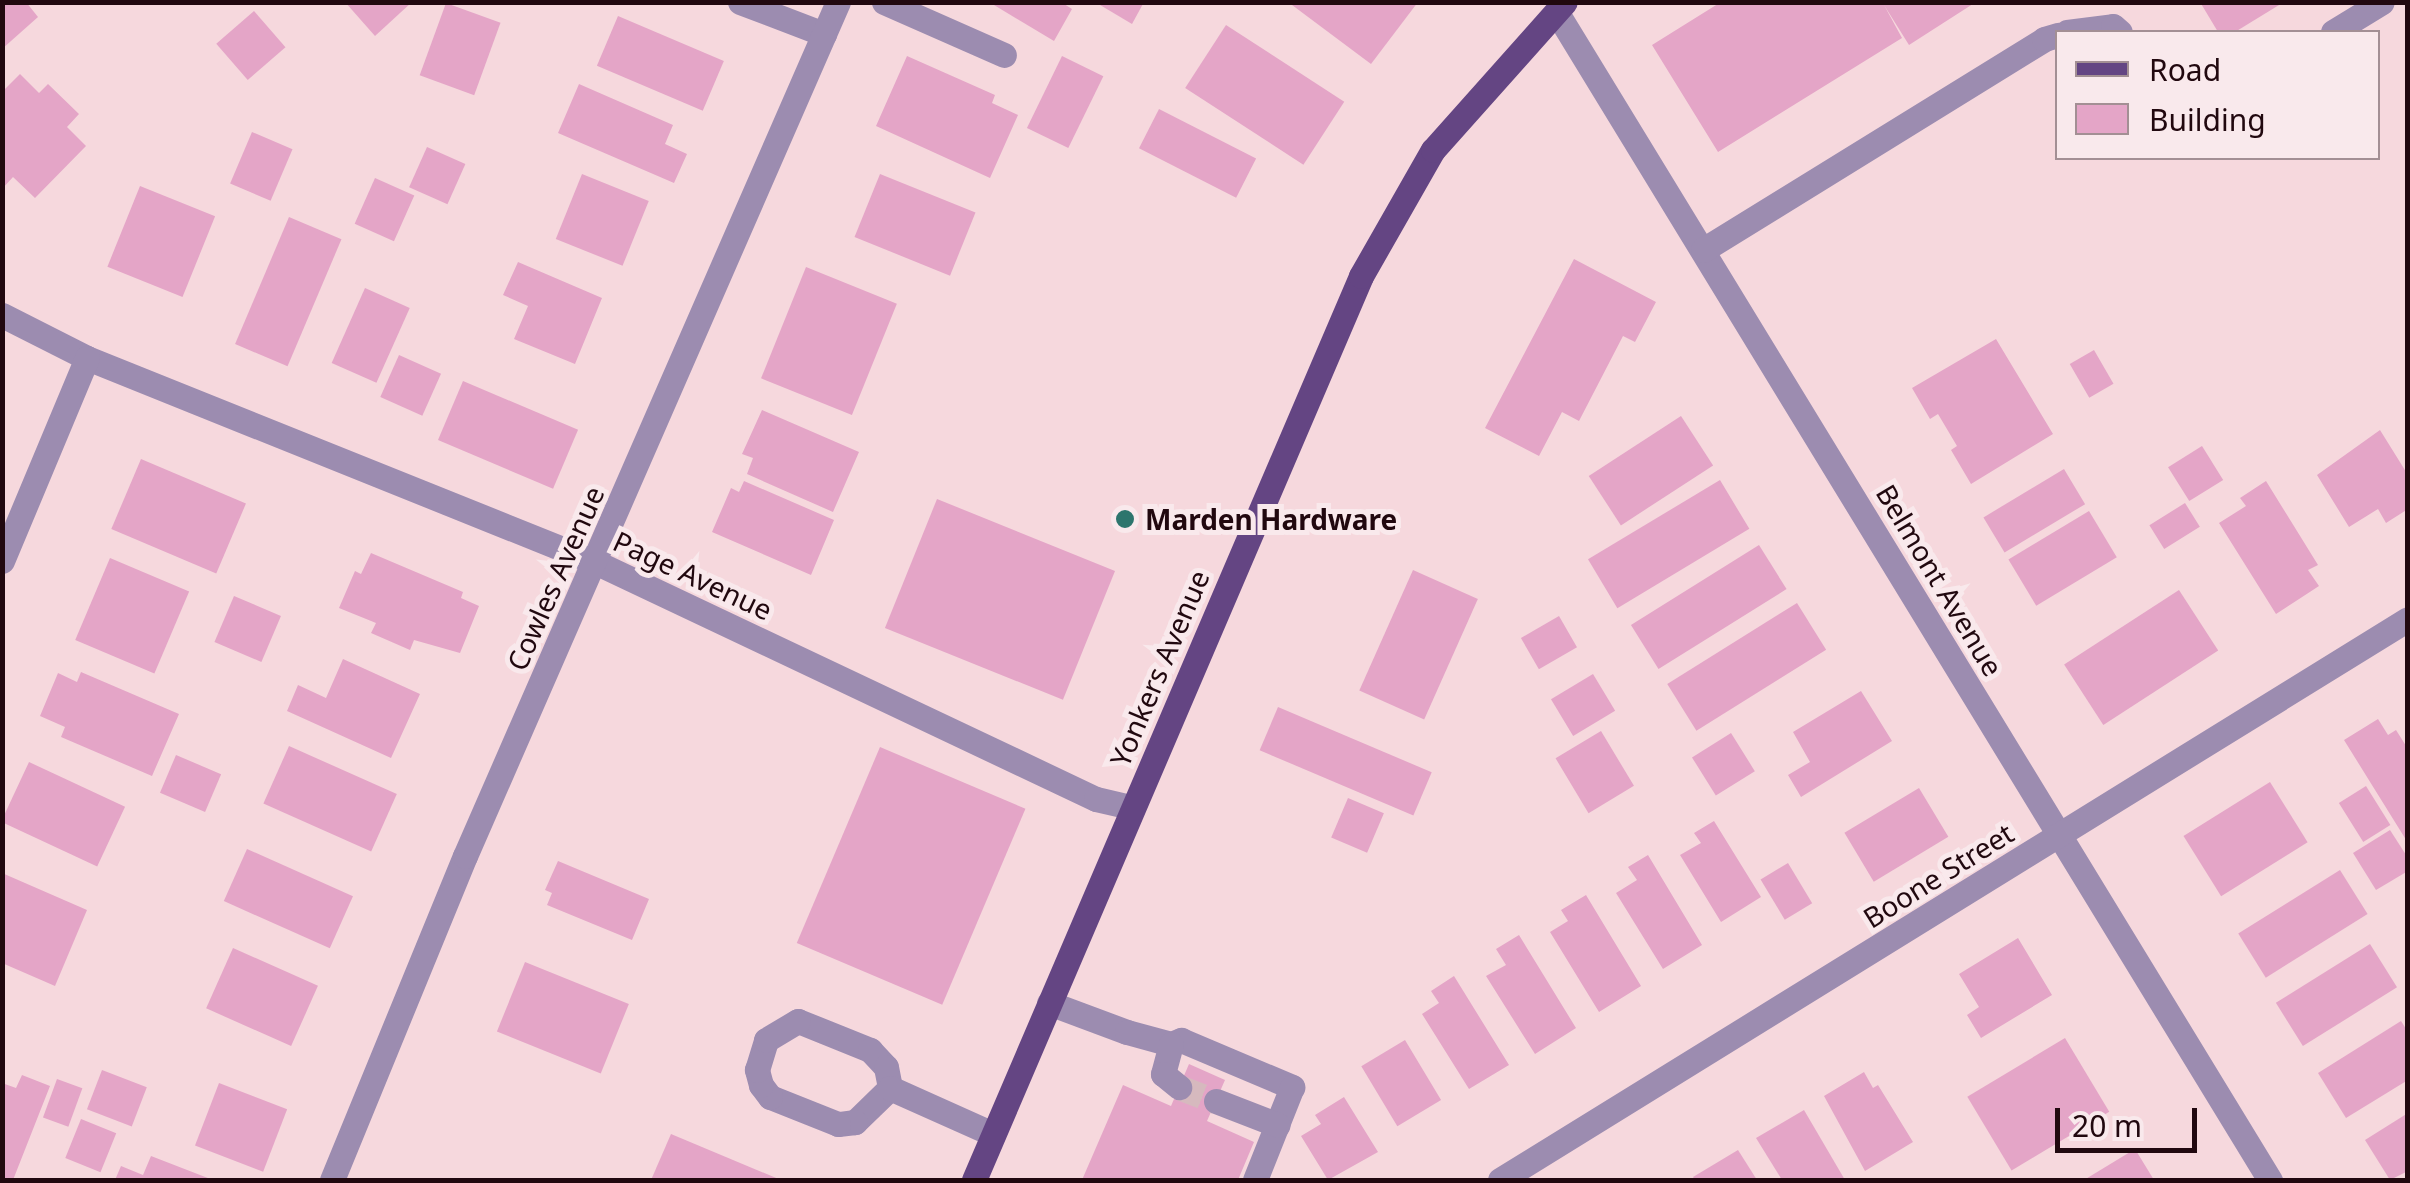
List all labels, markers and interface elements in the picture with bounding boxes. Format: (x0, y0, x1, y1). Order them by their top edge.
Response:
legend (2055, 30, 2380, 160)
text: Road (2149, 49, 2221, 90)
text: Building (2149, 99, 2266, 140)
street label: Belmont Avenue (1870, 478, 2010, 682)
street label: Cowles Avenue (499, 481, 611, 675)
place label: Marden Hardware (1145, 502, 1397, 536)
marker: Marden Hardware (1114, 508, 1136, 530)
street label: Page Avenue (608, 524, 778, 626)
street label: Yonkers Avenue (1103, 565, 1215, 771)
street label: Boone Street (1857, 816, 2019, 934)
scale bar (2060, 1088, 2202, 1150)
text: 20 m (2072, 1105, 2142, 1146)

